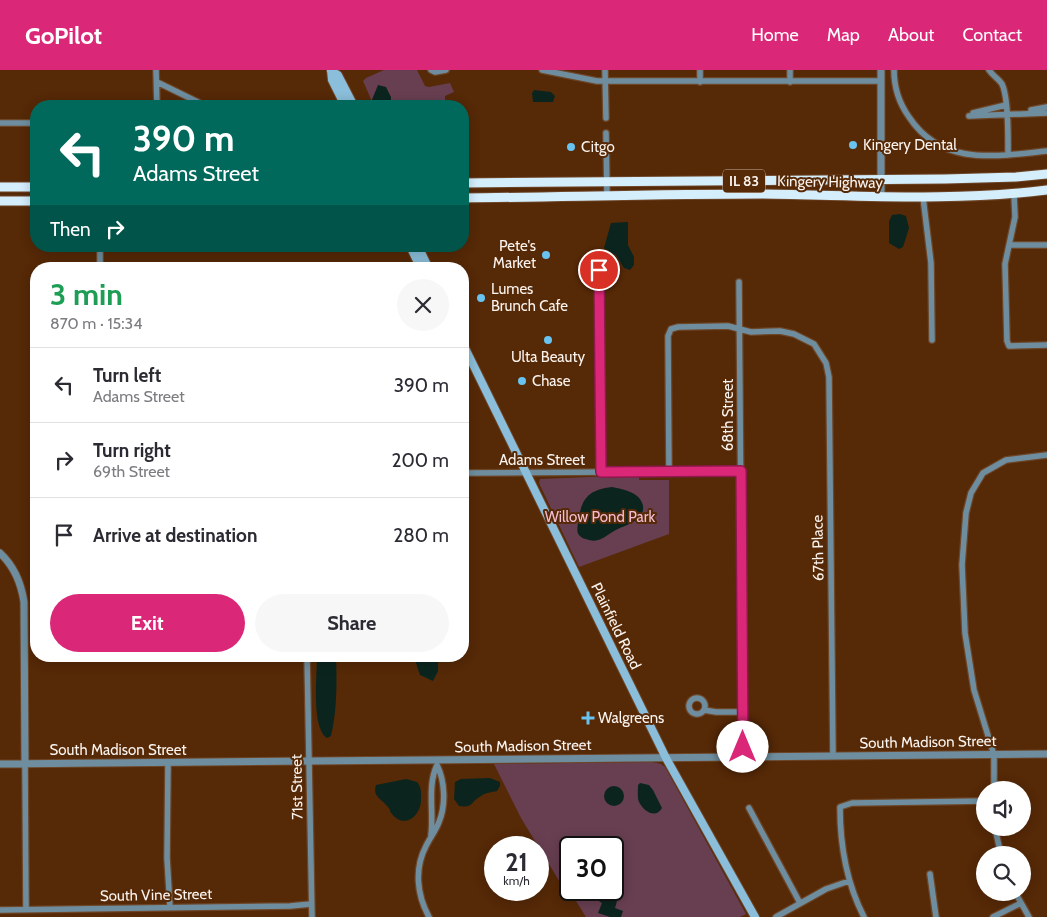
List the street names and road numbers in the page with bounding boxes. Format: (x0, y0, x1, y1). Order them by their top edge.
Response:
road number: IL 83 (723, 170, 765, 192)
street label: Kingery Highway (777, 172, 883, 192)
street label: 68th Street (719, 379, 737, 451)
street label: Adams Street (499, 451, 585, 469)
street label: 67th Place (808, 514, 828, 581)
street label: Plainfield Road (587, 580, 645, 672)
street label: South Madison Street (859, 732, 997, 752)
street label: South Madison Street (454, 736, 592, 756)
street label: South Madison Street (50, 741, 187, 759)
street label: 71st Street (287, 754, 307, 820)
street label: South Vine Street (100, 885, 212, 905)

